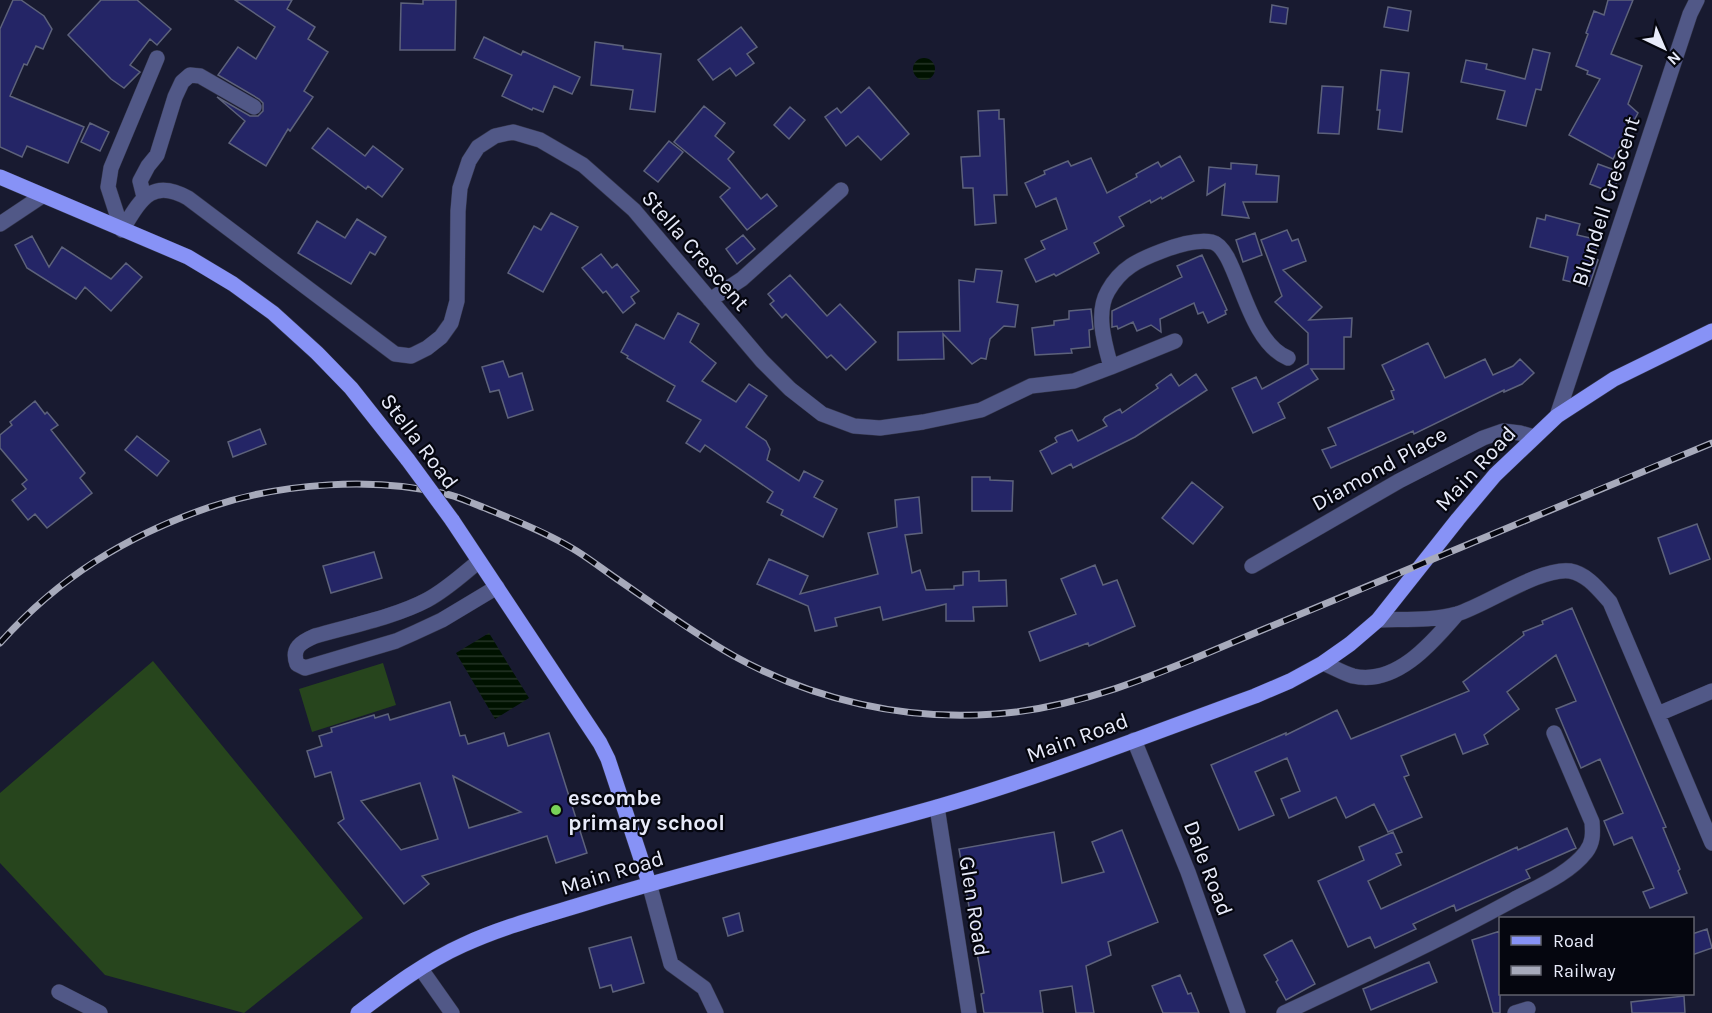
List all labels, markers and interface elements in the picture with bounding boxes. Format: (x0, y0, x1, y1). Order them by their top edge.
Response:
north arrow (1634, 18, 1694, 78)
text: N (1663, 48, 1685, 69)
street label: Blundell Crescent (1566, 113, 1646, 289)
street label: Stella Crescent (636, 185, 755, 316)
street label: Stella Road (375, 389, 464, 495)
street label: Diamond Place (1307, 421, 1452, 517)
street label: Main Road (1430, 421, 1522, 516)
street label: Main Road (1023, 708, 1132, 768)
place label: escombe primary school (568, 785, 725, 836)
marker: escombe primary school (549, 803, 563, 817)
street label: Dale Road (1178, 817, 1238, 920)
street label: Main Road (558, 845, 667, 901)
street label: Glen Road (953, 854, 995, 958)
legend (1499, 917, 1694, 995)
text: Road (1553, 930, 1594, 952)
text: Railway (1553, 960, 1616, 982)

